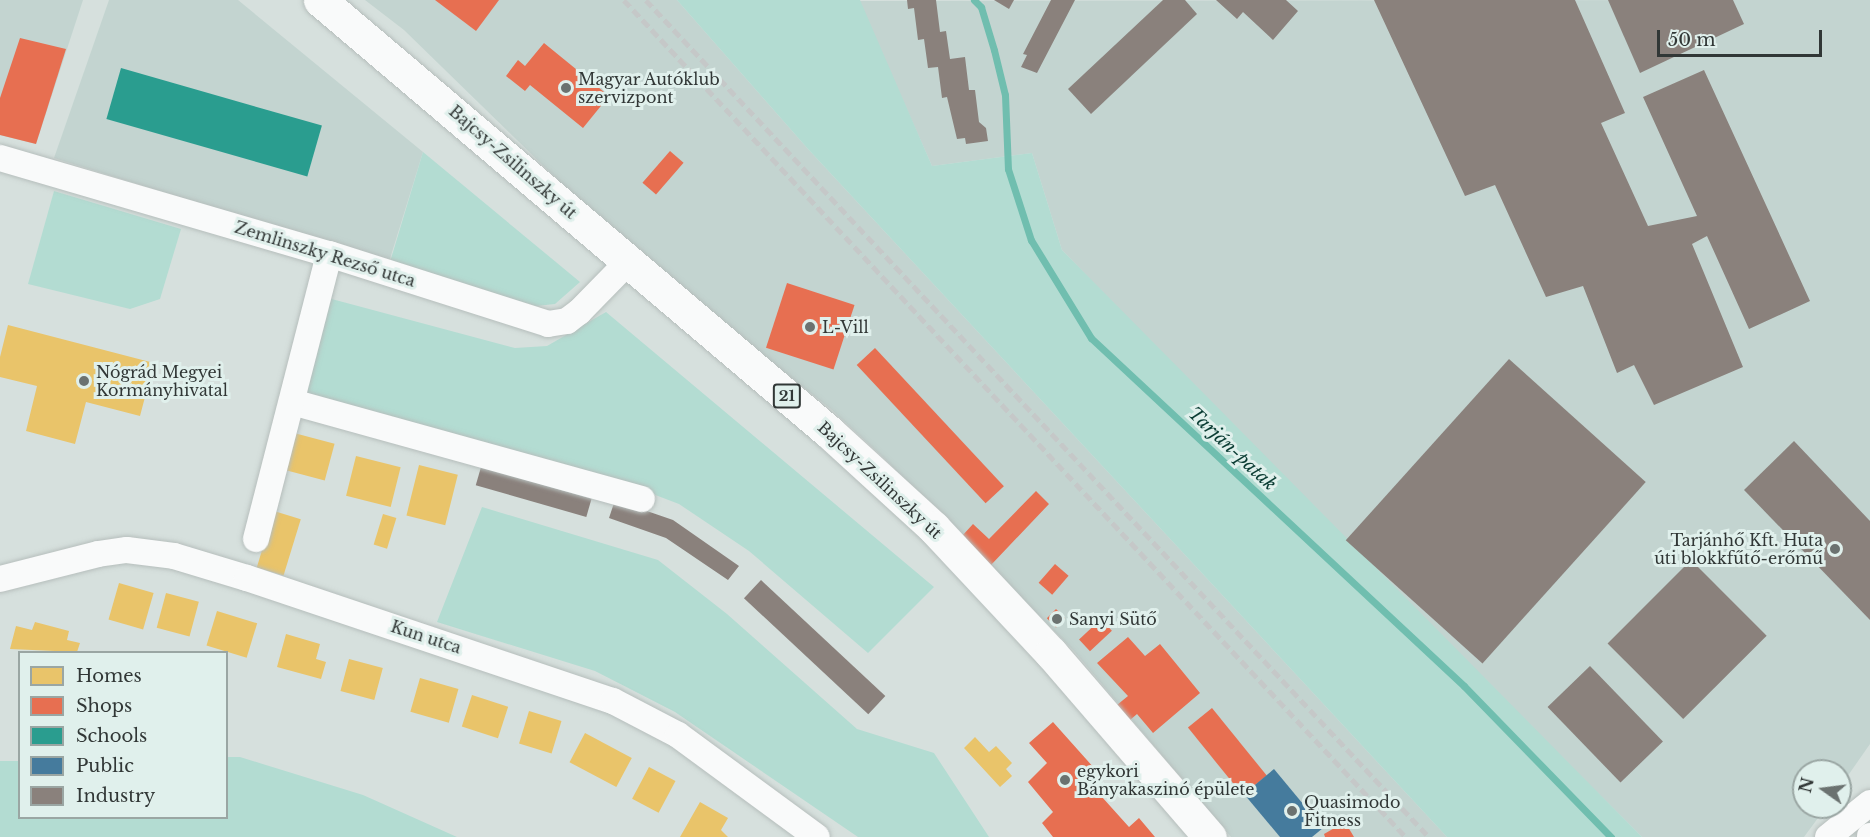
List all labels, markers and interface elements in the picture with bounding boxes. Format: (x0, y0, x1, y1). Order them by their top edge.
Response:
scale bar (1660, 18, 1825, 56)
text: 50 m (1668, 29, 1716, 51)
place label: Magyar Autóklub szervizpont (578, 69, 721, 107)
marker: Magyar Autóklub szervizpont (559, 81, 573, 95)
street label: Bajcsy-Zsilinszky út (445, 101, 581, 223)
street label: Zemlinszky Rezső utca (232, 217, 418, 291)
place label: L-Vill (822, 317, 869, 337)
marker: L-Vill (803, 320, 817, 334)
place label: Nógrád Megyei Kormányhivatal (96, 362, 228, 400)
marker: Nógrád Megyei Kormányhivatal (77, 374, 91, 388)
road number: 21 (772, 384, 802, 408)
water label: Tarján-patak (1184, 403, 1280, 495)
street label: Bajcsy-Zsilinszky út (814, 417, 946, 543)
place label: Tarjánhő Kft. Huta úti blokkfűtő-erőmű (1654, 530, 1823, 568)
marker: Tarjánhő Kft. Huta úti blokkfűtő-erőmű (1828, 542, 1842, 556)
place label: Sanyi Sütő (1069, 609, 1157, 629)
marker: Sanyi Sütő (1050, 612, 1064, 626)
street label: Kun utca (388, 617, 464, 657)
legend (18, 651, 228, 819)
text: Homes (76, 665, 142, 687)
text: Shops (76, 695, 132, 717)
text: Schools (76, 725, 147, 747)
text: Public (76, 755, 134, 777)
north arrow (1792, 759, 1852, 819)
place label: egykori Bányakaszinó épülete (1077, 761, 1255, 799)
marker: egykori Bányakaszinó épülete (1058, 773, 1072, 787)
text: N (1795, 775, 1818, 795)
text: Industry (76, 785, 155, 807)
place label: Quasimodo Fitness (1304, 792, 1400, 830)
marker: Quasimodo Fitness (1285, 804, 1299, 818)

